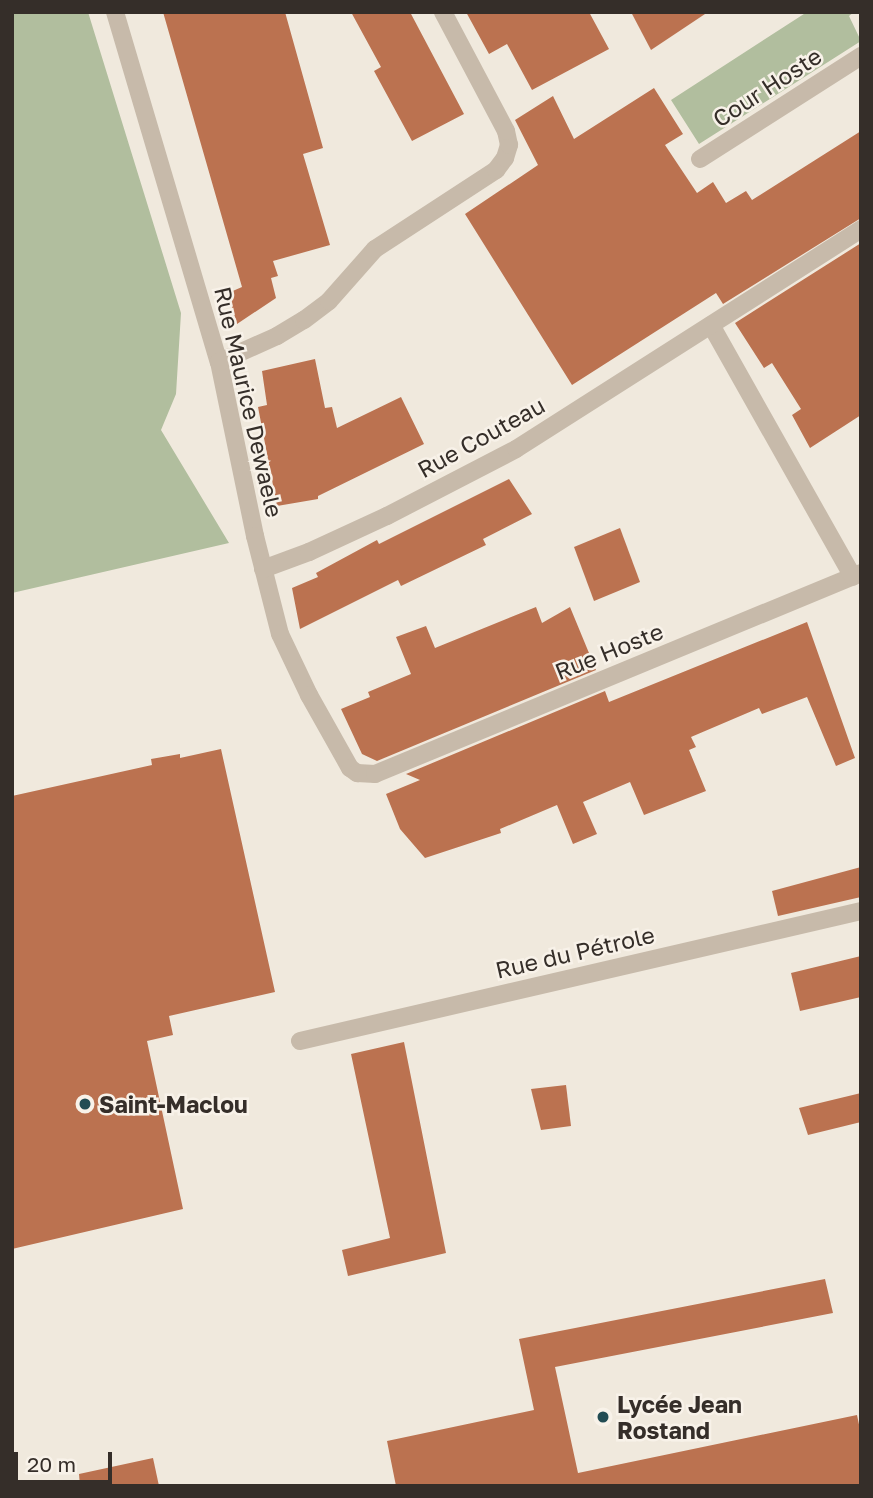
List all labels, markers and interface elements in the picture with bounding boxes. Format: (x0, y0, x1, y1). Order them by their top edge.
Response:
street label: Cour Hoste (707, 42, 827, 132)
street label: Rue Maurice Dewaele (209, 284, 289, 520)
street label: Rue Couteau (413, 391, 549, 483)
street label: Rue Hoste (551, 617, 667, 685)
street label: Rue du Pétrole (493, 920, 657, 984)
place label: Saint-Maclou (99, 1090, 248, 1118)
marker: Saint-Maclou (77, 1096, 93, 1112)
place label: Lycée Jean Rostand (617, 1390, 742, 1444)
marker: Lycée Jean Rostand (595, 1409, 611, 1425)
scale bar (18, 1438, 116, 1482)
text: 20 m (27, 1451, 76, 1477)

